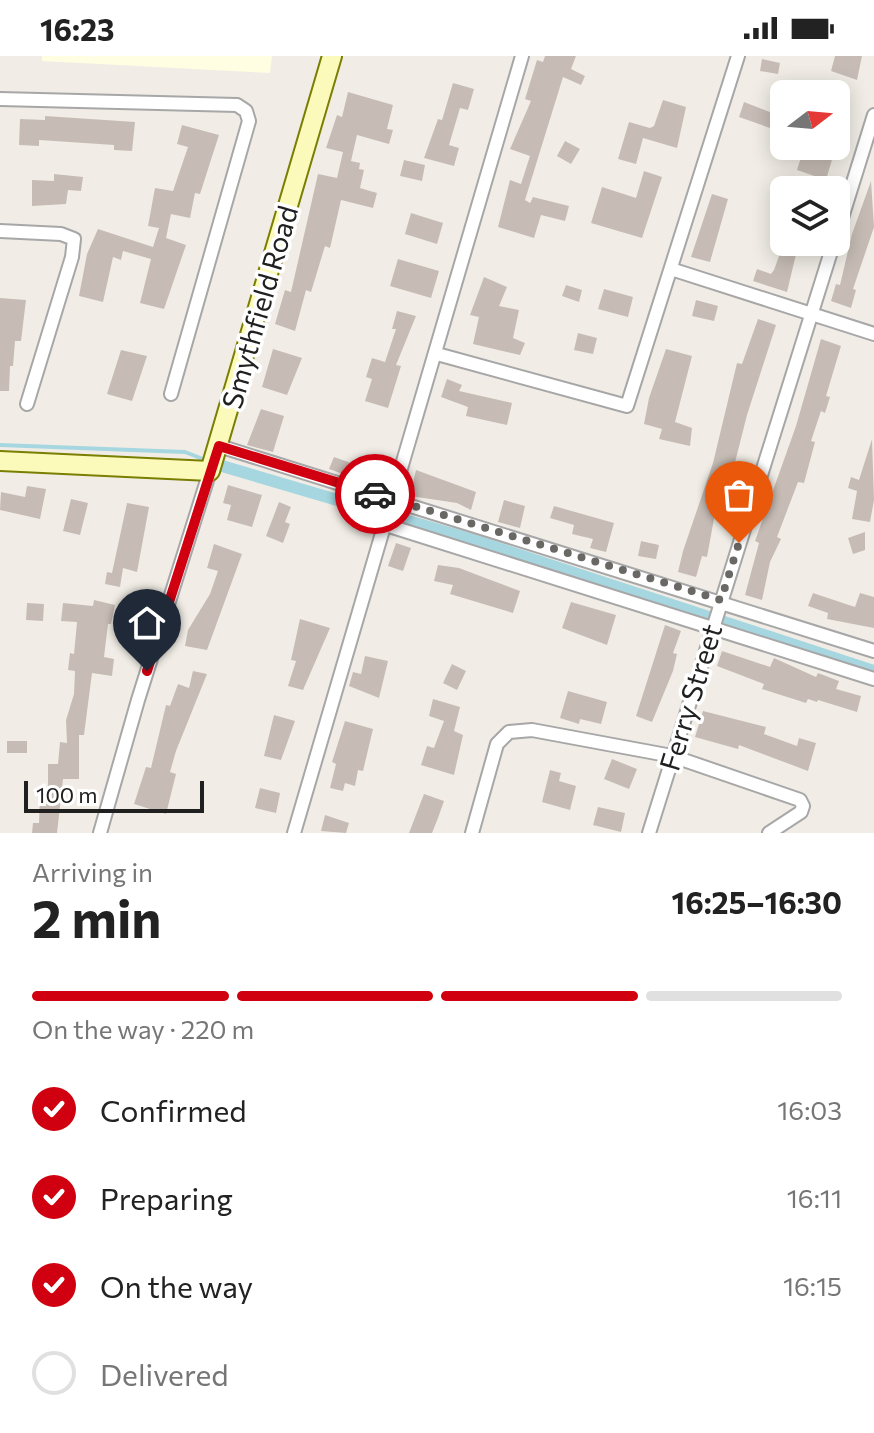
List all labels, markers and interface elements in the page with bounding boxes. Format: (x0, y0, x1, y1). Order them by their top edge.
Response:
text: 16:23 (40, 10, 115, 47)
north arrow (770, 80, 850, 160)
map controls (770, 80, 850, 256)
button: layers (770, 176, 850, 256)
street label: Smythfield Road (214, 202, 304, 412)
courier (335, 454, 415, 534)
pin (705, 461, 773, 543)
icon: car (353, 472, 397, 516)
icon: bag (717, 473, 761, 517)
pin (113, 589, 181, 671)
icon: home (125, 601, 169, 645)
street label: Ferry Street (652, 620, 728, 774)
scale bar (24, 777, 204, 813)
text: 100 m (36, 781, 98, 808)
text: Arriving in (32, 856, 153, 887)
text: 16:25–16:30 (672, 883, 842, 920)
text: 2 min (32, 885, 161, 949)
text: On the way · 220 m (32, 1013, 254, 1044)
icon: check (32, 1087, 76, 1131)
text: Confirmed (100, 1091, 247, 1128)
text: 16:03 (777, 1094, 842, 1125)
icon: check (32, 1175, 76, 1219)
text: Preparing (100, 1179, 233, 1216)
text: 16:11 (787, 1182, 842, 1213)
icon: check (32, 1263, 76, 1307)
text: On the way (100, 1267, 253, 1304)
text: 16:15 (783, 1270, 842, 1301)
text: Delivered (100, 1355, 229, 1392)

